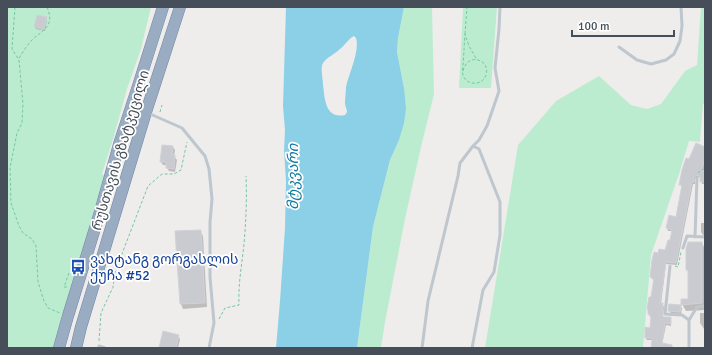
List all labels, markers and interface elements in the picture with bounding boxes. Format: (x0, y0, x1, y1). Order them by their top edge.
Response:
scale bar (572, 12, 674, 38)
text: 100 m (578, 19, 610, 34)
street label: რუსთავის გზატკეცილი (88, 68, 153, 232)
water label: მტკვარი (284, 143, 302, 210)
place label: ვახტანგ გორგასლის ქუჩა #52 (90, 251, 238, 284)
bus stop icon: ვახტანგ გორგასლის ქუჩა #52 (69, 258, 87, 276)

